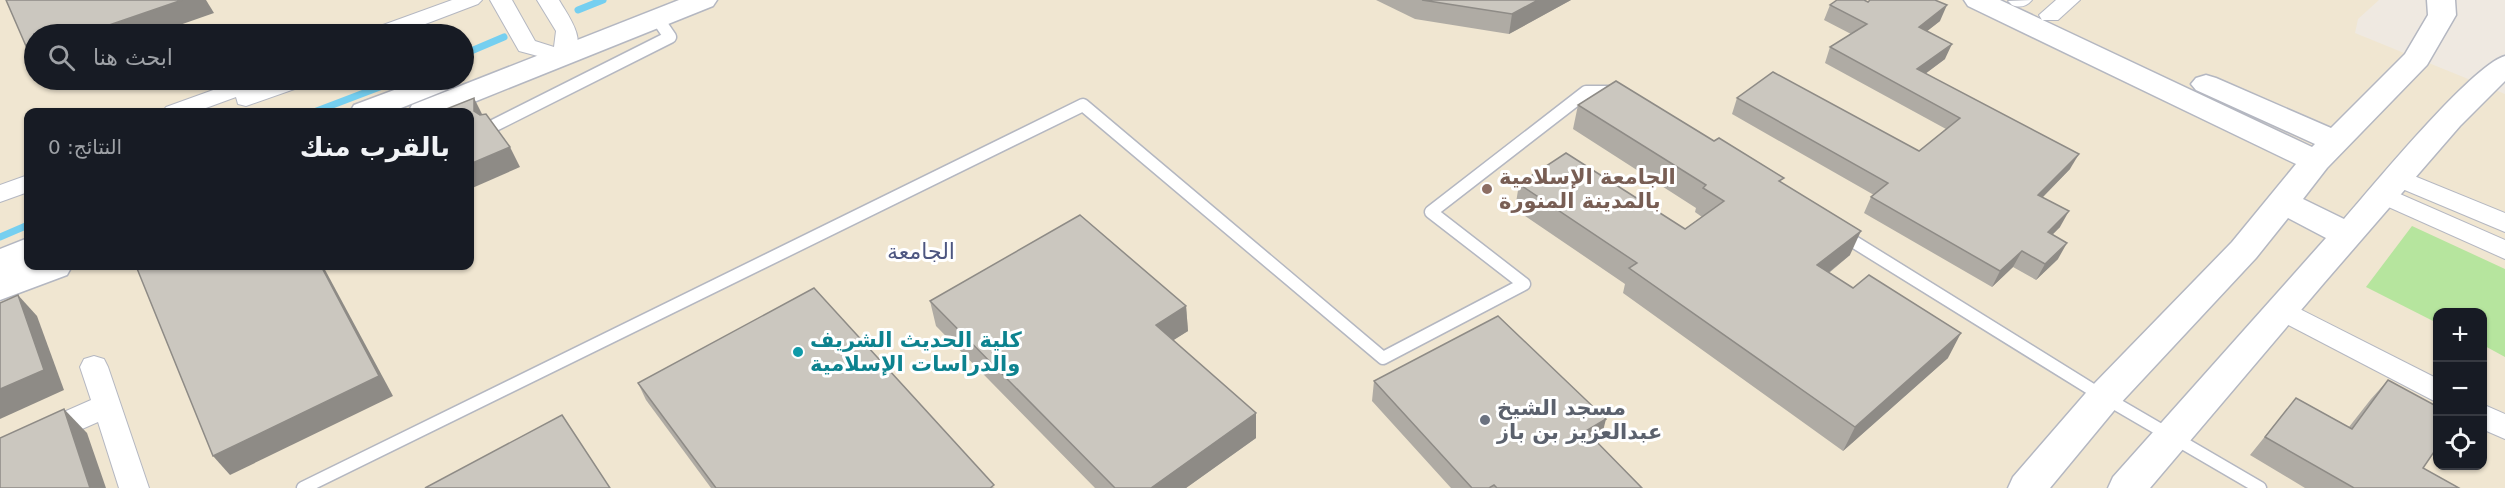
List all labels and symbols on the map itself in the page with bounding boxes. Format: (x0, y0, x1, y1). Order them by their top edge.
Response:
place label: الجامعة الإسلامية بالمدينة المنورة (1499, 165, 1676, 213)
marker: الجامعة الإسلامية بالمدينة المنورة (1480, 182, 1494, 196)
district label: الجامعة (887, 239, 955, 264)
place label: كلية الحديث الشريف والدراسات الإسلامية (810, 328, 1022, 376)
marker: كلية الحديث الشريف والدراسات الإسلامية (791, 345, 805, 359)
place label: مسجد الشيخ عبدالعزيز بن باز (1496, 396, 1662, 444)
marker: مسجد الشيخ عبدالعزيز بن باز (1478, 413, 1492, 427)

